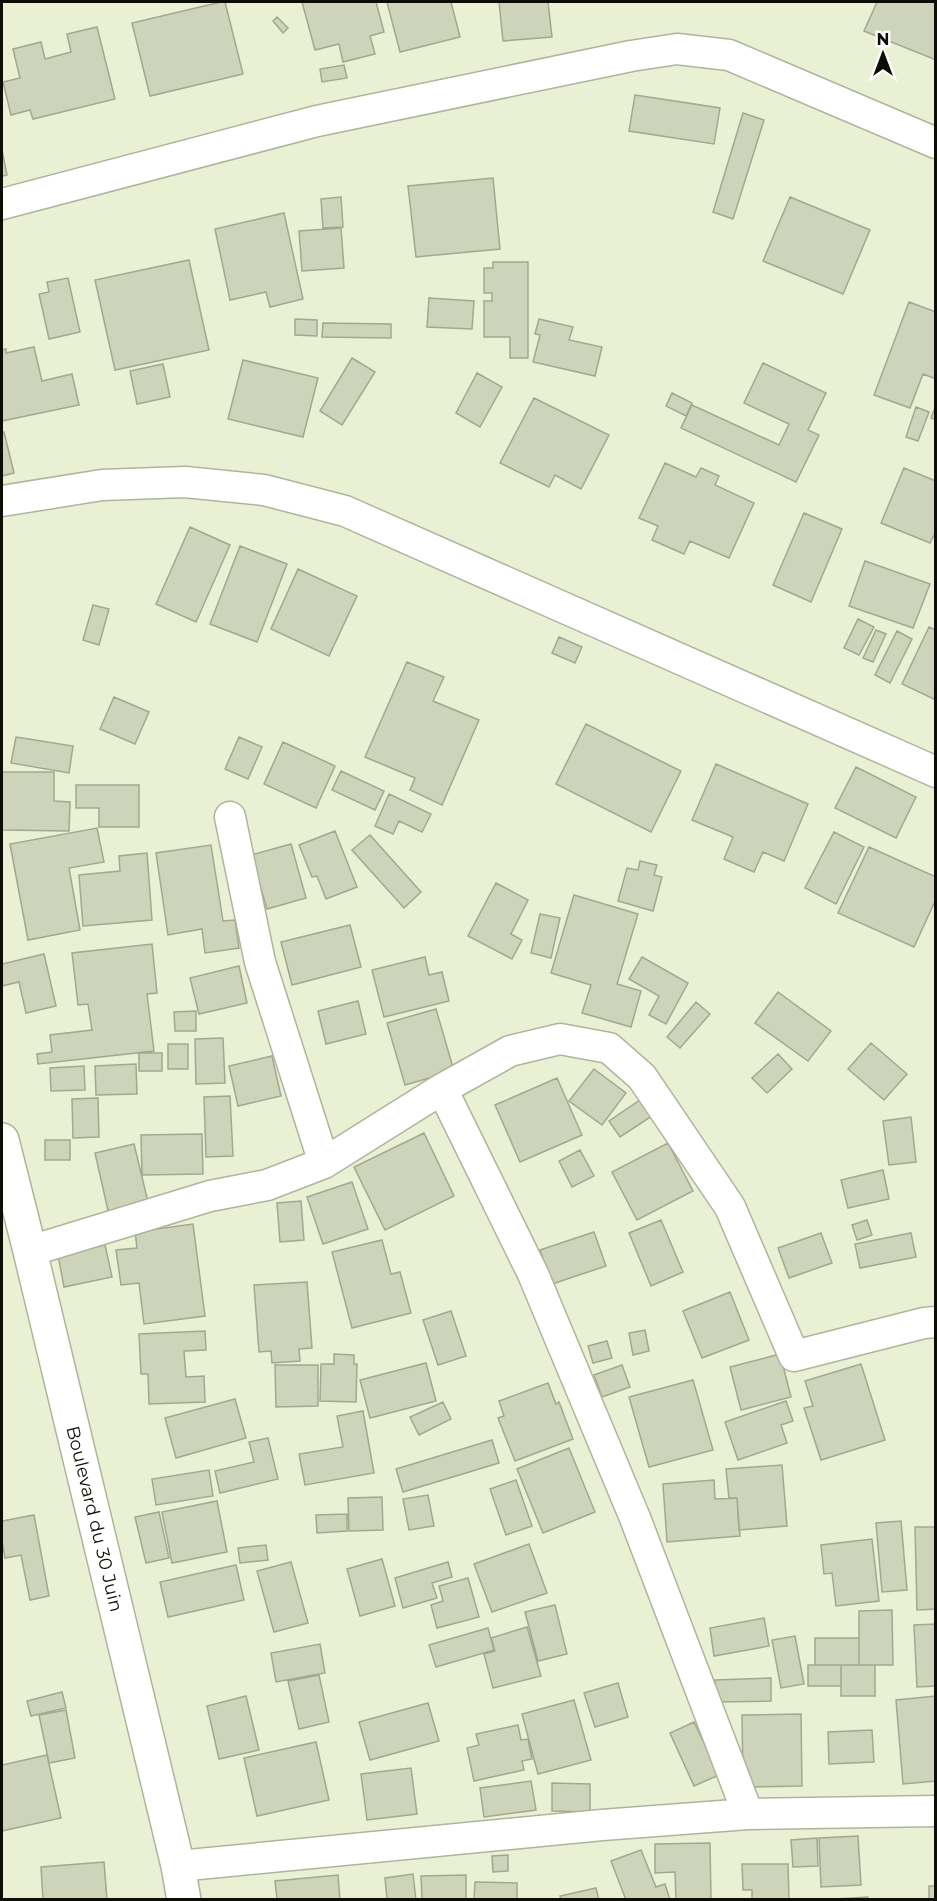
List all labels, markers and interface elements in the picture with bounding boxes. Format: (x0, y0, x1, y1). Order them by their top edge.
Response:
north arrow (853, 24, 913, 84)
text: N (877, 30, 889, 49)
street label: Boulevard du 30 Juin (61, 1424, 127, 1614)

